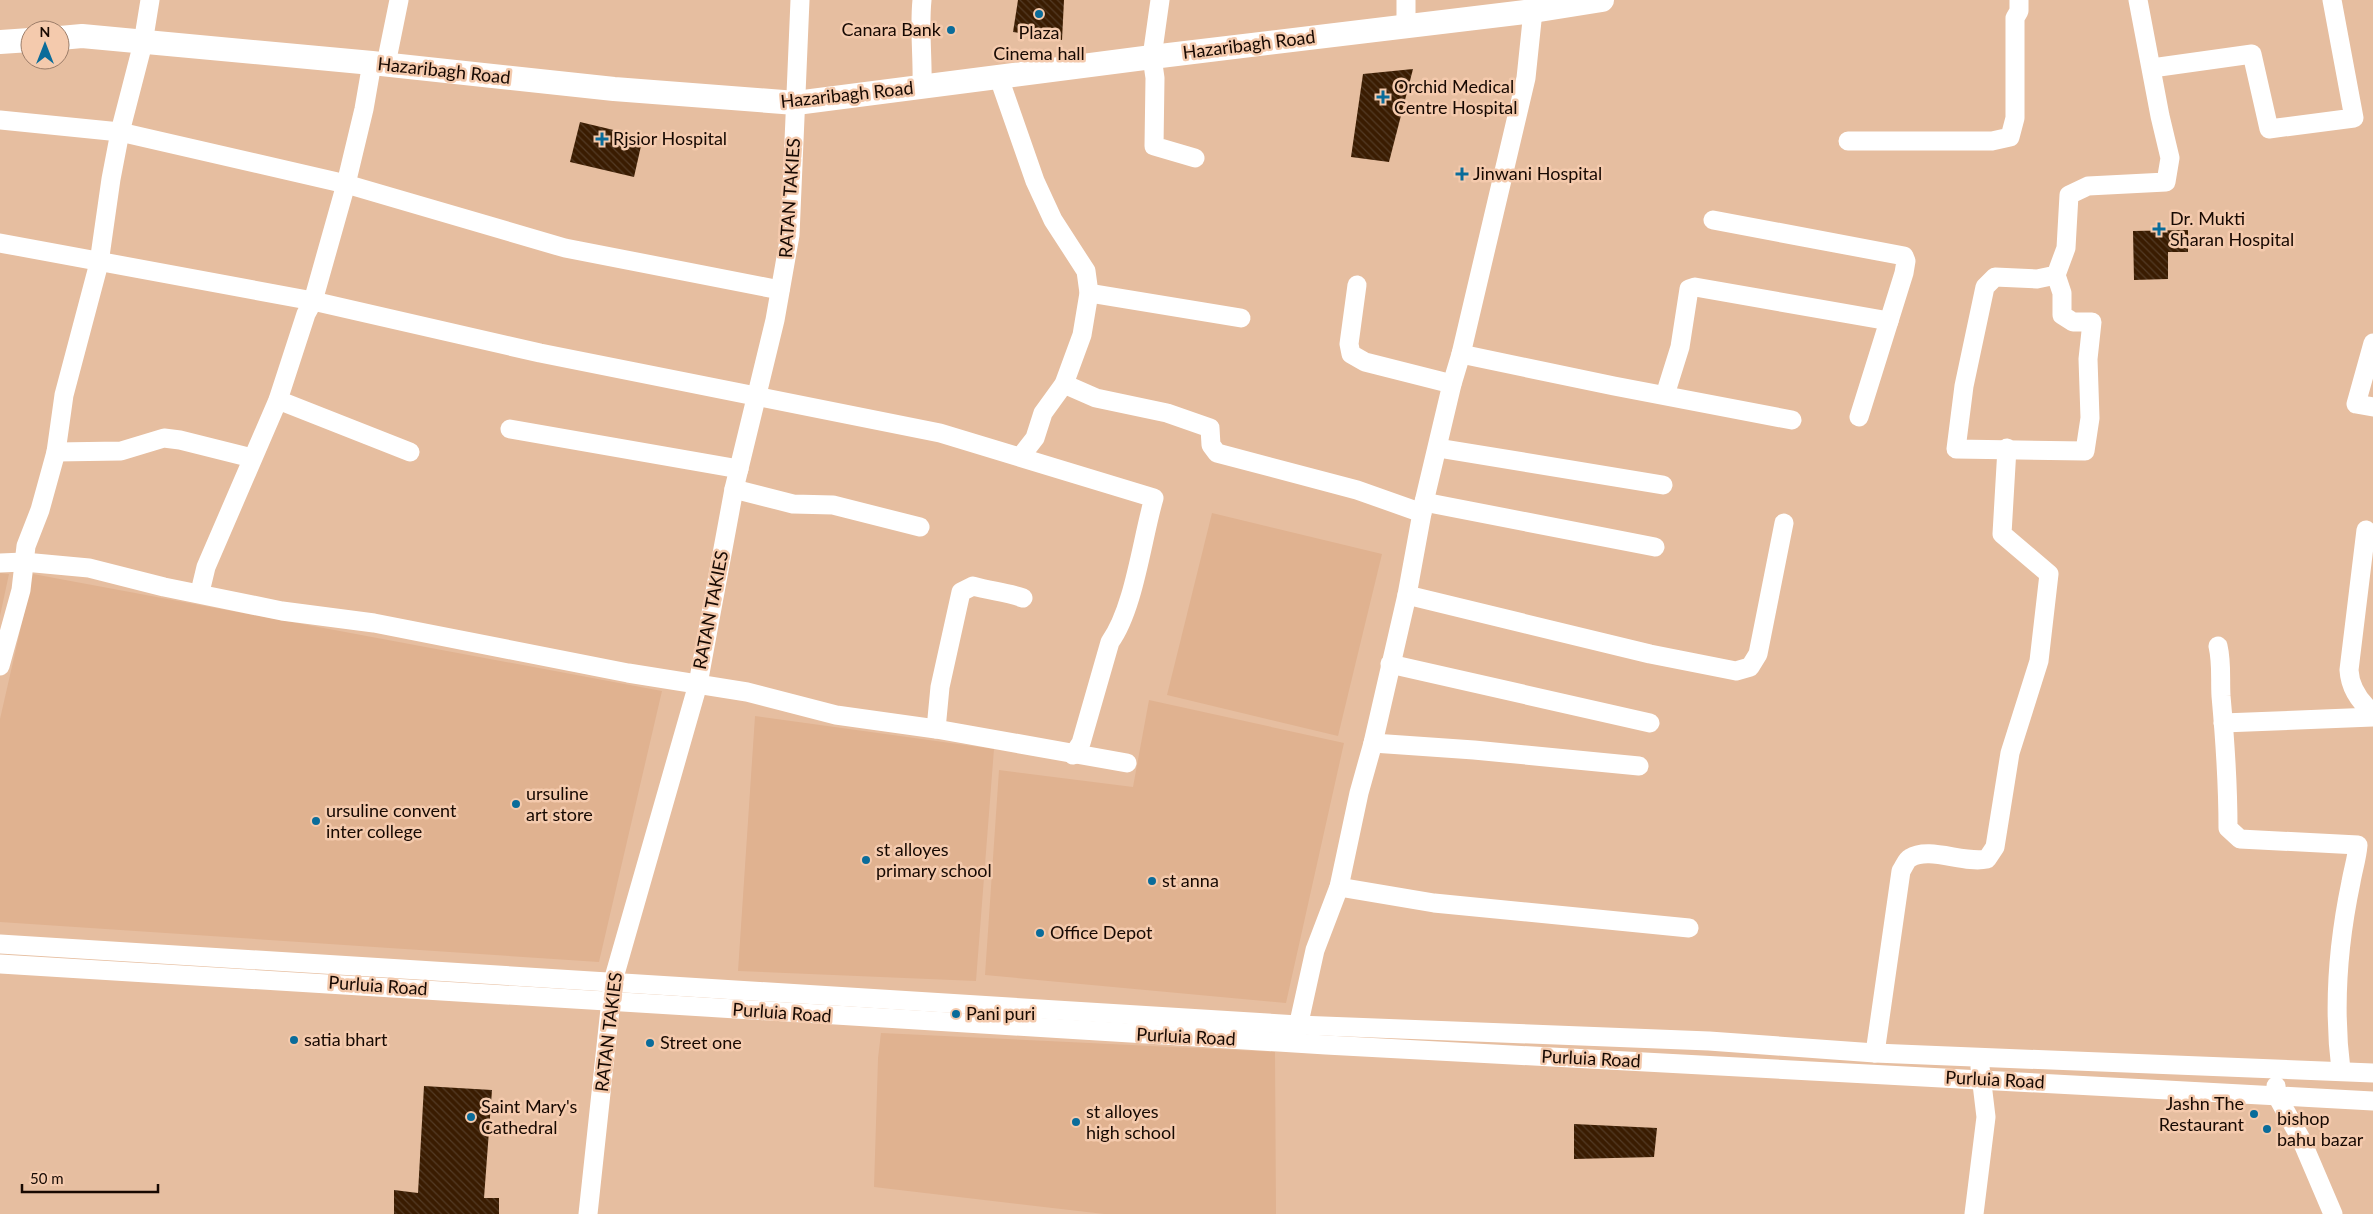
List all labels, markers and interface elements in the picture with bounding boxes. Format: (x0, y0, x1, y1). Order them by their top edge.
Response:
marker: Plaza Cinema hall (1033, 8, 1045, 20)
place label: Canara Bank (841, 18, 942, 40)
north arrow (20, 20, 70, 70)
place label: Plaza Cinema hall (993, 21, 1085, 64)
text: N (40, 23, 50, 40)
marker: Canara Bank (945, 24, 957, 36)
street label: Hazaribagh Road (1181, 25, 1316, 63)
street label: Hazaribagh Road (377, 52, 512, 88)
place label: Orchid Medical Centre Hospital (1394, 75, 1518, 118)
street label: Hazaribagh Road (779, 76, 914, 112)
marker: Orchid Medical Centre Hospital (1376, 90, 1390, 104)
place label: Rjsior Hospital (613, 127, 727, 149)
marker: Rjsior Hospital (595, 132, 609, 146)
street label: RATAN TAKIES (774, 137, 804, 259)
place label: Jinwani Hospital (1473, 162, 1602, 184)
marker: Jinwani Hospital (1455, 167, 1469, 181)
place label: Dr. Mukti Sharan Hospital (2170, 207, 2294, 250)
marker: Dr. Mukti Sharan Hospital (2152, 222, 2166, 236)
street label: RATAN TAKIES (688, 549, 732, 671)
place label: ursuline art store (526, 782, 593, 825)
marker: ursuline art store (510, 798, 522, 810)
place label: ursuline convent inter college (326, 799, 457, 842)
marker: ursuline convent inter college (310, 815, 322, 827)
place label: st alloyes primary school (876, 838, 992, 881)
marker: st alloyes primary school (860, 854, 872, 866)
place label: st anna (1162, 869, 1219, 891)
marker: st anna (1146, 875, 1158, 887)
place label: Office Depot (1050, 921, 1153, 943)
marker: Office Depot (1034, 927, 1046, 939)
street label: Purluia Road (328, 971, 428, 999)
street label: RATAN TAKIES (590, 971, 626, 1093)
street label: Purluia Road (732, 998, 832, 1026)
place label: Pani puri (966, 1002, 1035, 1024)
marker: Pani puri (950, 1008, 962, 1020)
street label: Purluia Road (1136, 1022, 1236, 1050)
place label: satia bhart (304, 1028, 388, 1050)
place label: Street one (660, 1031, 742, 1053)
marker: satia bhart (288, 1034, 300, 1046)
marker: Street one (644, 1037, 656, 1049)
street label: Purluia Road (1541, 1044, 1641, 1072)
street label: Purluia Road (1945, 1065, 2045, 1093)
place label: Jashn The Restaurant (2159, 1092, 2245, 1135)
place label: Saint Mary's Cathedral (481, 1095, 578, 1138)
place label: st alloyes high school (1086, 1100, 1175, 1143)
place label: bishop bahu bazar (2277, 1107, 2364, 1150)
marker: Jashn The Restaurant (2248, 1108, 2260, 1120)
marker: Saint Mary's Cathedral (465, 1111, 477, 1123)
marker: st alloyes high school (1070, 1116, 1082, 1128)
marker: bishop bahu bazar (2261, 1123, 2273, 1135)
scale bar (22, 1162, 159, 1194)
text: 50 m (30, 1169, 64, 1187)

